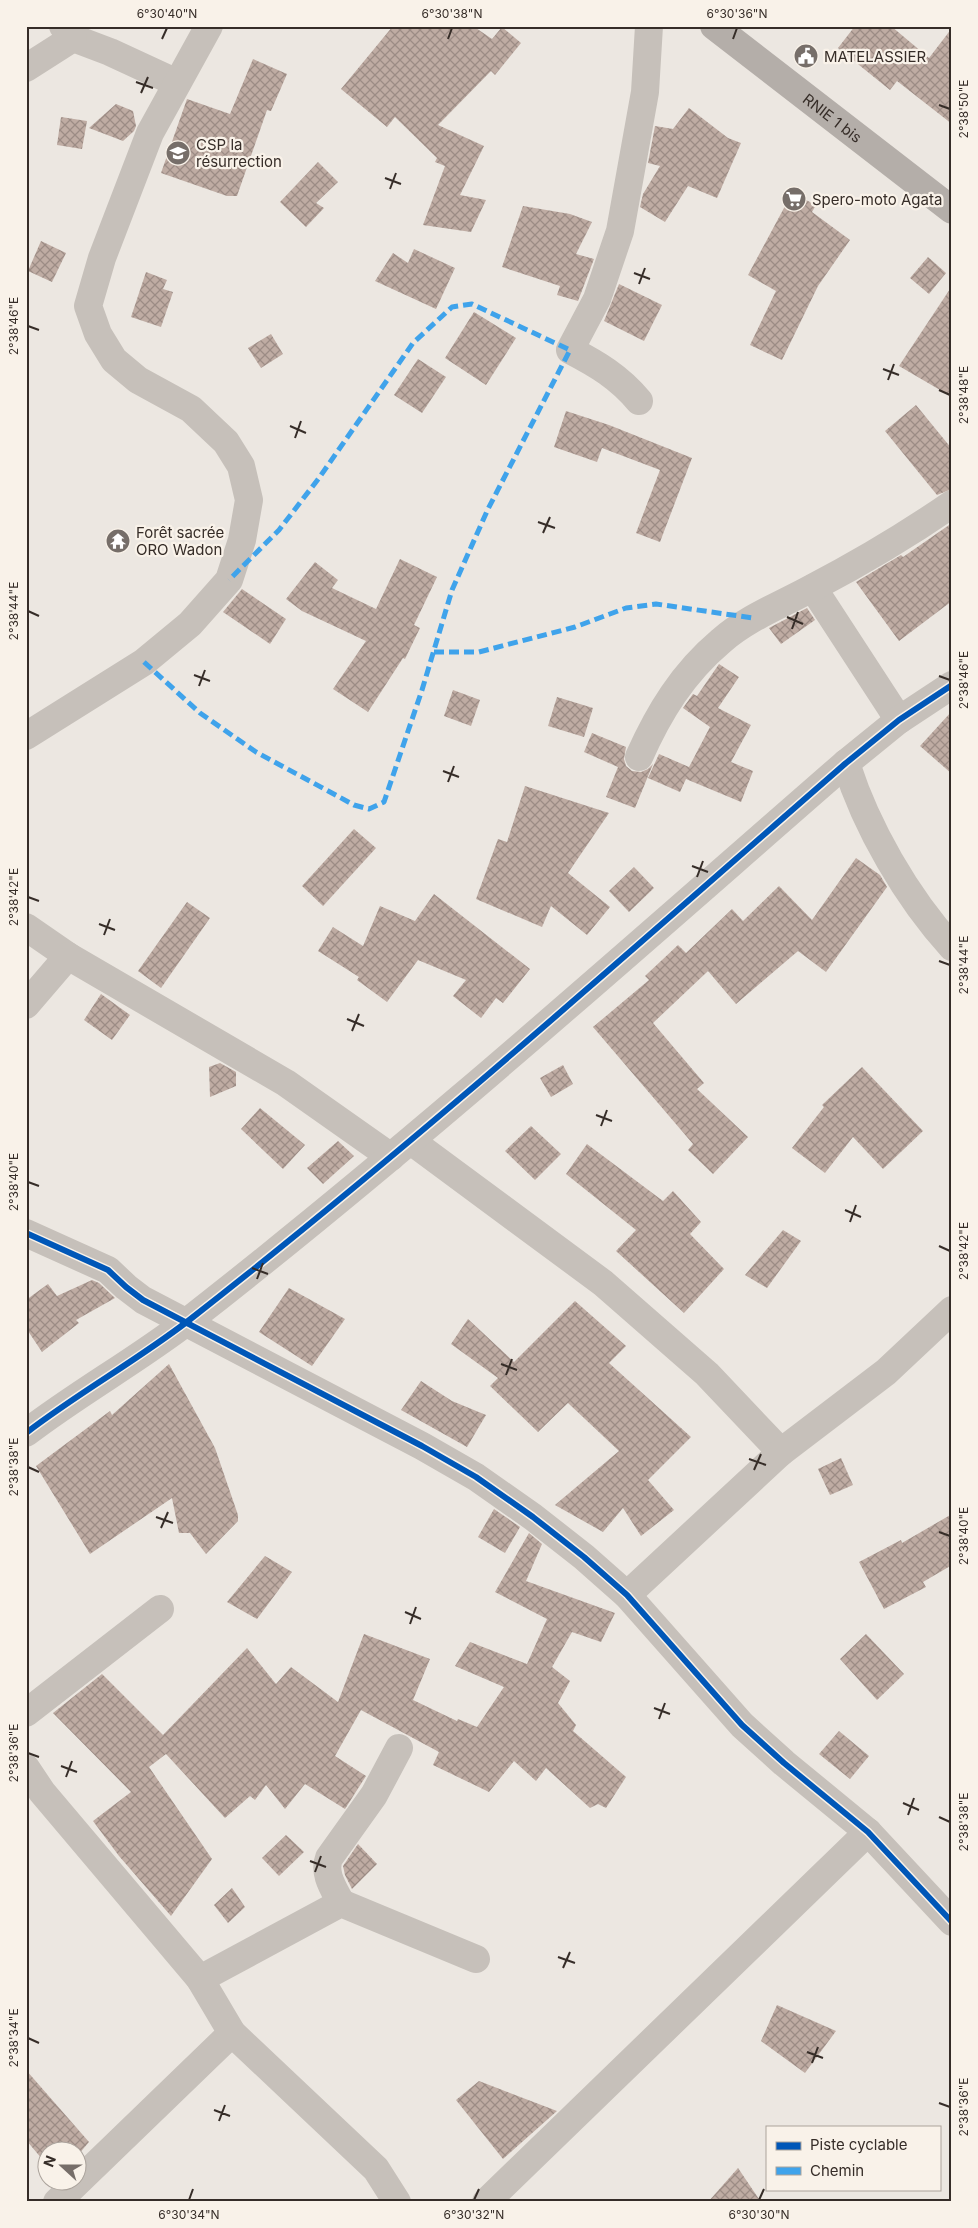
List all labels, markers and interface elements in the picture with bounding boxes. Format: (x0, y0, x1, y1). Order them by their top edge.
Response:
text: 6°30'40"N (137, 6, 197, 21)
text: 6°30'38"N (422, 6, 482, 21)
text: 6°30'36"N (707, 6, 767, 21)
public building icon: MATELASSIER (793, 43, 819, 69)
place label: MATELASSIER (824, 47, 926, 66)
text: 2°38'50"E (956, 80, 971, 138)
street label: RNIE 1 bis (799, 89, 866, 147)
place label: CSP la résurrection (196, 135, 282, 171)
school or university icon: CSP la résurrection (165, 140, 191, 166)
supermarket icon: Spero-moto Agata (781, 186, 807, 212)
place label: Spero-moto Agata (812, 190, 942, 209)
text: 2°38'46"E (6, 297, 21, 355)
text: 2°38'48"E (956, 366, 971, 424)
place label: Forêt sacrée ORO Wadon (136, 523, 224, 559)
temple icon: Forêt sacrée ORO Wadon (105, 528, 131, 554)
text: 2°38'44"E (6, 582, 21, 640)
text: 2°38'46"E (956, 651, 971, 709)
text: 2°38'42"E (6, 868, 21, 926)
text: 2°38'44"E (956, 936, 971, 994)
text: 2°38'40"E (6, 1153, 21, 1211)
text: 2°38'42"E (956, 1222, 971, 1280)
text: 2°38'38"E (6, 1438, 21, 1496)
text: 2°38'40"E (956, 1507, 971, 1565)
text: 2°38'36"E (6, 1724, 21, 1782)
text: 2°38'38"E (956, 1793, 971, 1851)
text: 2°38'34"E (6, 2008, 21, 2068)
text: 2°38'36"E (956, 2078, 971, 2136)
legend (766, 2126, 940, 2190)
text: Piste cyclable (810, 2135, 907, 2154)
north arrow (38, 2140, 88, 2190)
text: N (40, 2153, 59, 2169)
text: Chemin (810, 2161, 864, 2180)
text: 6°30'34"N (158, 2207, 220, 2222)
text: 6°30'32"N (444, 2207, 504, 2222)
text: 6°30'30"N (728, 2207, 790, 2222)

